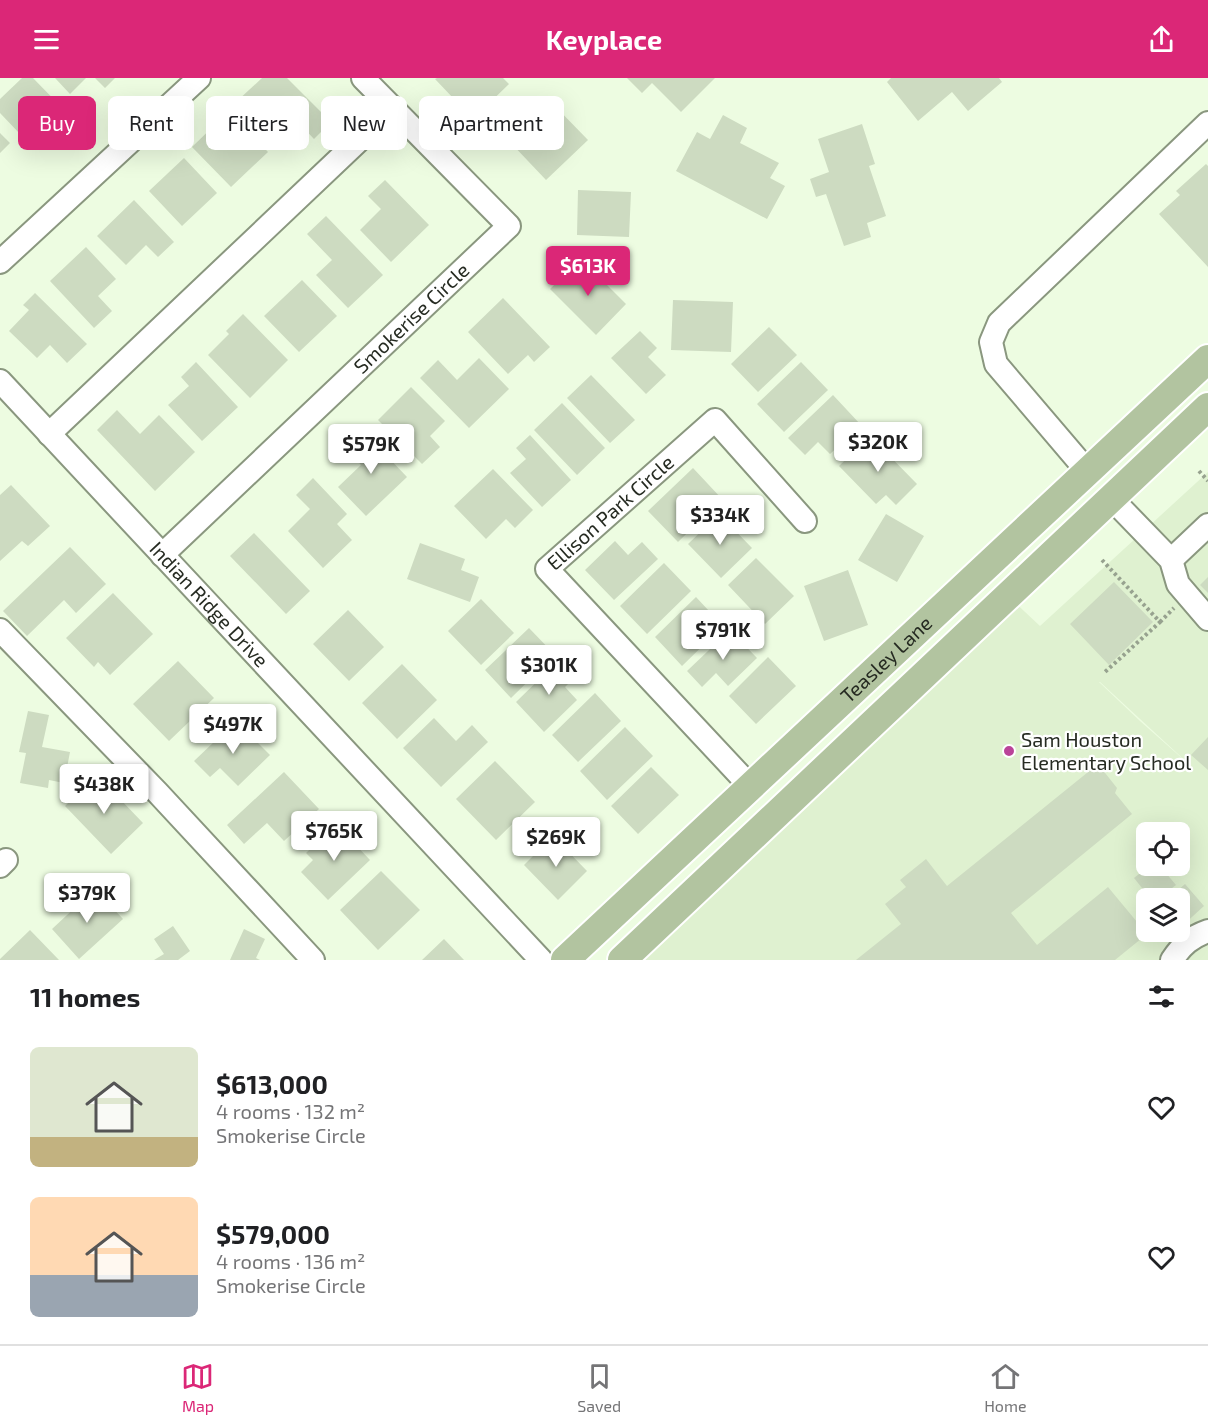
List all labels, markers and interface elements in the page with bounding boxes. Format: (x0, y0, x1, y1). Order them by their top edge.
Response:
icon: menu (30, 23, 63, 56)
text: Keyplace (546, 23, 662, 55)
icon: share (1145, 23, 1178, 56)
chip: Buy (18, 96, 96, 150)
chip: Rent (108, 96, 194, 150)
chip: Filters (206, 96, 309, 150)
chip: New (321, 96, 407, 150)
chip: Apartment (419, 96, 564, 150)
pin: $613K (546, 246, 630, 297)
text: $613K (560, 253, 616, 277)
street label: Smokerise Circle (348, 257, 474, 378)
pin: $320K (836, 422, 920, 473)
pin: $579K (329, 424, 413, 475)
text: $320K (848, 429, 908, 453)
text: $579K (342, 431, 400, 455)
street label: Ellison Park Circle (541, 449, 678, 575)
pin: $334K (678, 495, 762, 546)
text: $334K (690, 502, 750, 526)
street label: Indian Ridge Drive (145, 536, 274, 672)
pin: $791K (681, 610, 765, 661)
street label: Teasley Lane (835, 610, 936, 707)
text: $791K (695, 617, 751, 641)
pin: $301K (507, 645, 591, 696)
text: $301K (521, 652, 577, 676)
pin: $497K (191, 704, 275, 755)
text: $497K (203, 711, 263, 735)
place label: Sam Houston Elementary School (1021, 727, 1191, 774)
marker: Sam Houston Elementary School (1002, 744, 1016, 758)
pin: $438K (62, 764, 146, 815)
text: $438K (74, 771, 134, 795)
pin: $765K (292, 811, 376, 862)
pin: $269K (514, 817, 598, 868)
text: $765K (305, 818, 363, 842)
map controls (1136, 822, 1190, 942)
button: locate (1136, 822, 1190, 876)
text: $269K (526, 824, 586, 848)
pin: $379K (45, 873, 129, 924)
text: $379K (58, 880, 116, 904)
button: layers (1136, 888, 1190, 942)
icon: filters (1145, 980, 1178, 1013)
text: 11 homes (30, 981, 140, 1012)
text: $613,000 (216, 1068, 328, 1099)
icon: home (78, 1071, 150, 1143)
icon: heart (1145, 1091, 1178, 1124)
text: 4 rooms · 132 m² (216, 1099, 365, 1123)
text: Smokerise Circle (216, 1123, 366, 1147)
text: $579,000 (216, 1218, 330, 1249)
icon: home (78, 1221, 150, 1293)
icon: heart (1145, 1241, 1178, 1274)
text: 4 rooms · 136 m² (216, 1249, 365, 1273)
text: Smokerise Circle (216, 1273, 366, 1297)
tab: Map (181, 1360, 214, 1415)
tab: Saved (577, 1360, 621, 1415)
tab: Home (984, 1360, 1027, 1415)

